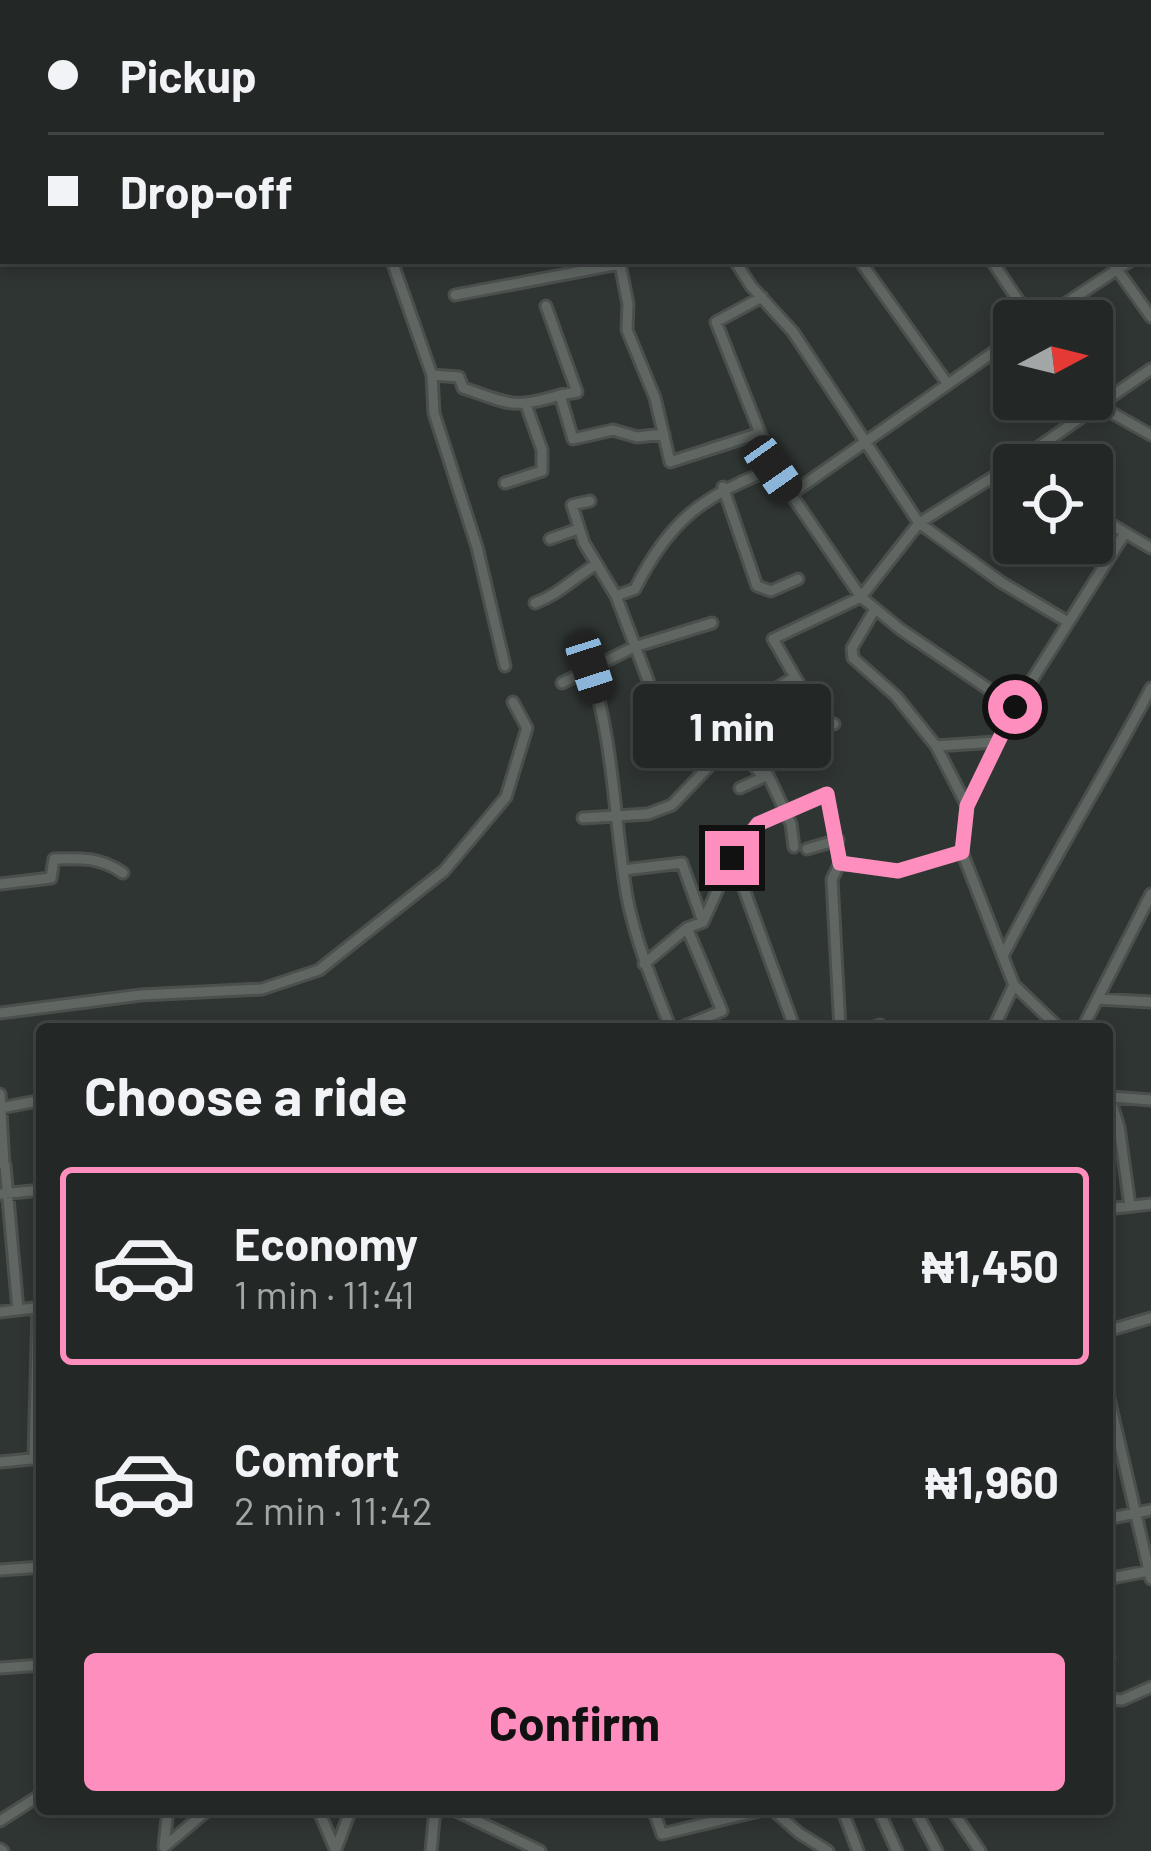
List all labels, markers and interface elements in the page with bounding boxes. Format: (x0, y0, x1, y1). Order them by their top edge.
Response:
text: Pickup (120, 48, 257, 102)
text: Drop-off (120, 164, 293, 218)
north arrow (993, 300, 1113, 420)
map controls (993, 300, 1113, 564)
car (738, 429, 808, 509)
button: locate (993, 444, 1113, 564)
car (562, 628, 618, 708)
route start (988, 680, 1042, 734)
callout: 1 min (633, 684, 831, 768)
text: 1 min (689, 702, 775, 749)
route end (705, 831, 759, 885)
text: Choose a ride (84, 1062, 408, 1127)
icon: car (90, 1212, 198, 1320)
text: Economy (234, 1216, 418, 1270)
text: ₦1,450 (922, 1238, 1059, 1292)
text: 1 min · 11:41 (234, 1270, 415, 1317)
icon: car (90, 1428, 198, 1536)
text: Comfort (234, 1432, 400, 1486)
text: ₦1,960 (925, 1454, 1059, 1508)
text: 2 min · 11:42 (234, 1486, 433, 1533)
button: Confirm (84, 1653, 1065, 1791)

